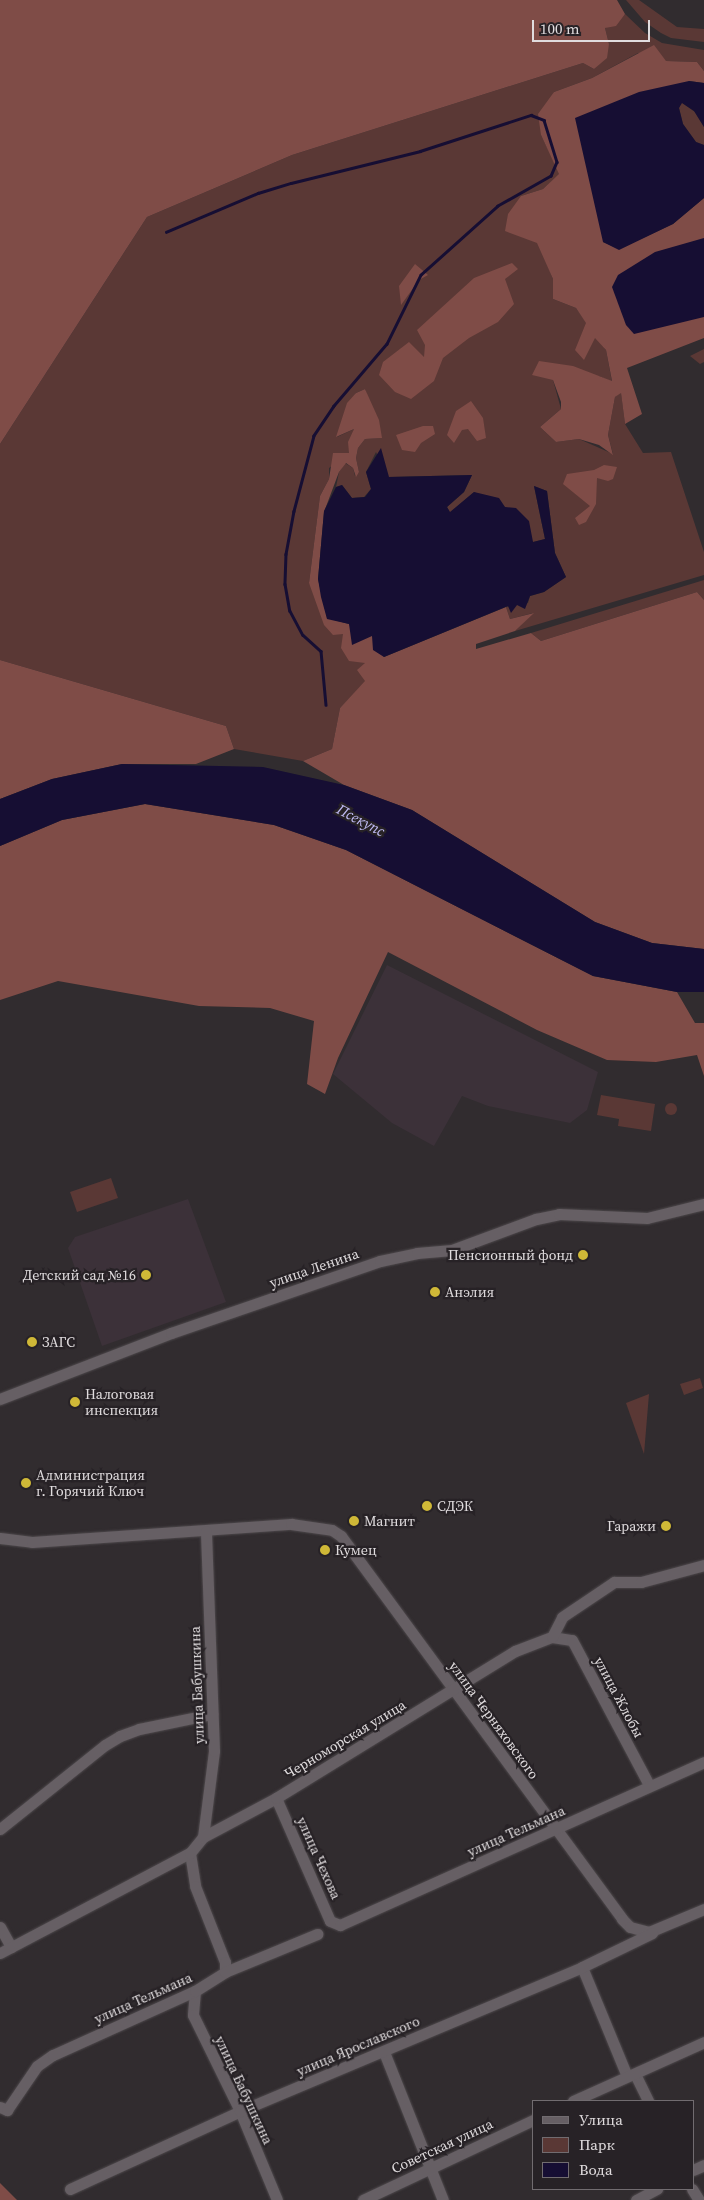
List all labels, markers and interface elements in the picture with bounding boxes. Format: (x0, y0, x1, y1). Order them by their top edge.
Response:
scale bar (534, 10, 652, 42)
text: 100 m (540, 18, 580, 39)
water label: Псекупс (334, 800, 388, 840)
street label: улица Ленина (267, 1245, 361, 1291)
place label: Пенсионный фонд (448, 1247, 573, 1263)
marker: Пенсионный фонд (577, 1249, 589, 1261)
place label: Детский сад №16 (23, 1267, 136, 1283)
marker: Детский сад №16 (140, 1269, 152, 1281)
place label: Анэлия (445, 1284, 494, 1300)
marker: Анэлия (429, 1286, 441, 1298)
place label: ЗАГС (42, 1334, 75, 1350)
marker: ЗАГС (26, 1336, 38, 1348)
place label: Налоговая инспекция (85, 1386, 158, 1418)
marker: Налоговая инспекция (69, 1396, 81, 1408)
place label: Администрация г. Горячий Ключ (36, 1467, 145, 1500)
marker: Администрация г. Горячий Ключ (20, 1477, 32, 1489)
place label: СДЭК (437, 1498, 473, 1514)
marker: СДЭК (421, 1500, 433, 1512)
place label: Магнит (364, 1513, 415, 1529)
marker: Магнит (348, 1515, 360, 1527)
place label: Гаражи (607, 1518, 656, 1534)
marker: Гаражи (660, 1520, 672, 1532)
place label: Кумец (335, 1542, 377, 1558)
marker: Кумец (319, 1544, 331, 1556)
street label: улица Бабушкина (187, 1626, 207, 1744)
street label: улица Жлобы (591, 1654, 647, 1740)
street label: улица Черняховского (446, 1658, 542, 1782)
street label: Черноморская улица (281, 1696, 409, 1782)
street label: улица Тельмана (464, 1802, 568, 1860)
street label: улица Чехова (293, 1814, 345, 1902)
street label: улица Тельмана (91, 1969, 195, 2027)
street label: улица Ярославского (294, 2012, 422, 2080)
street label: улица Бабушкина (211, 2033, 277, 2147)
legend (532, 2100, 694, 2190)
text: Улица (579, 2109, 623, 2130)
street label: Советская улица (389, 2115, 495, 2177)
text: Парк (579, 2134, 615, 2155)
text: Вода (579, 2159, 613, 2180)

